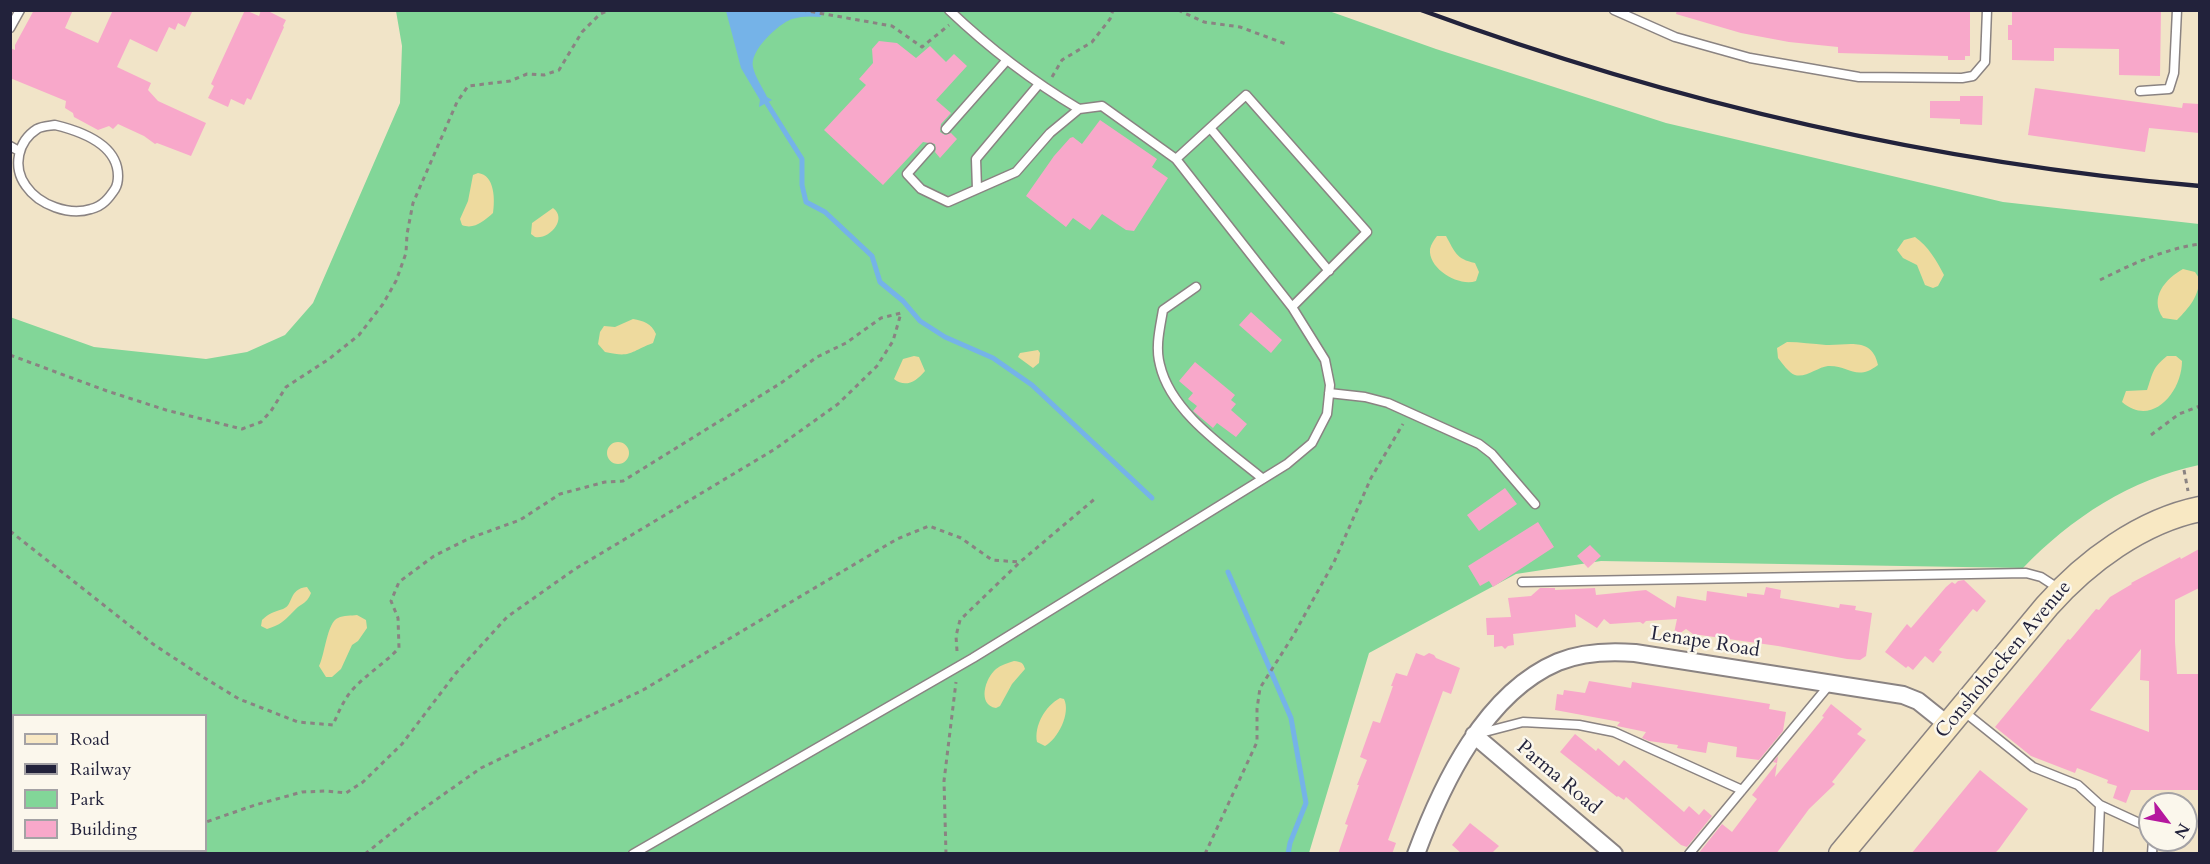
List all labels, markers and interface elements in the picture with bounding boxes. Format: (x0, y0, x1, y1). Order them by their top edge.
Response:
street label: Conshohocken Avenue (1931, 576, 2077, 744)
street label: Lenape Road (1649, 623, 1761, 663)
legend (12, 714, 207, 852)
text: Road (70, 727, 110, 752)
street label: Parma Road (1511, 736, 1605, 820)
text: Railway (70, 757, 132, 782)
text: Park (70, 787, 105, 812)
north arrow (2138, 792, 2198, 852)
text: Building (70, 817, 137, 842)
text: N (2169, 819, 2195, 842)

